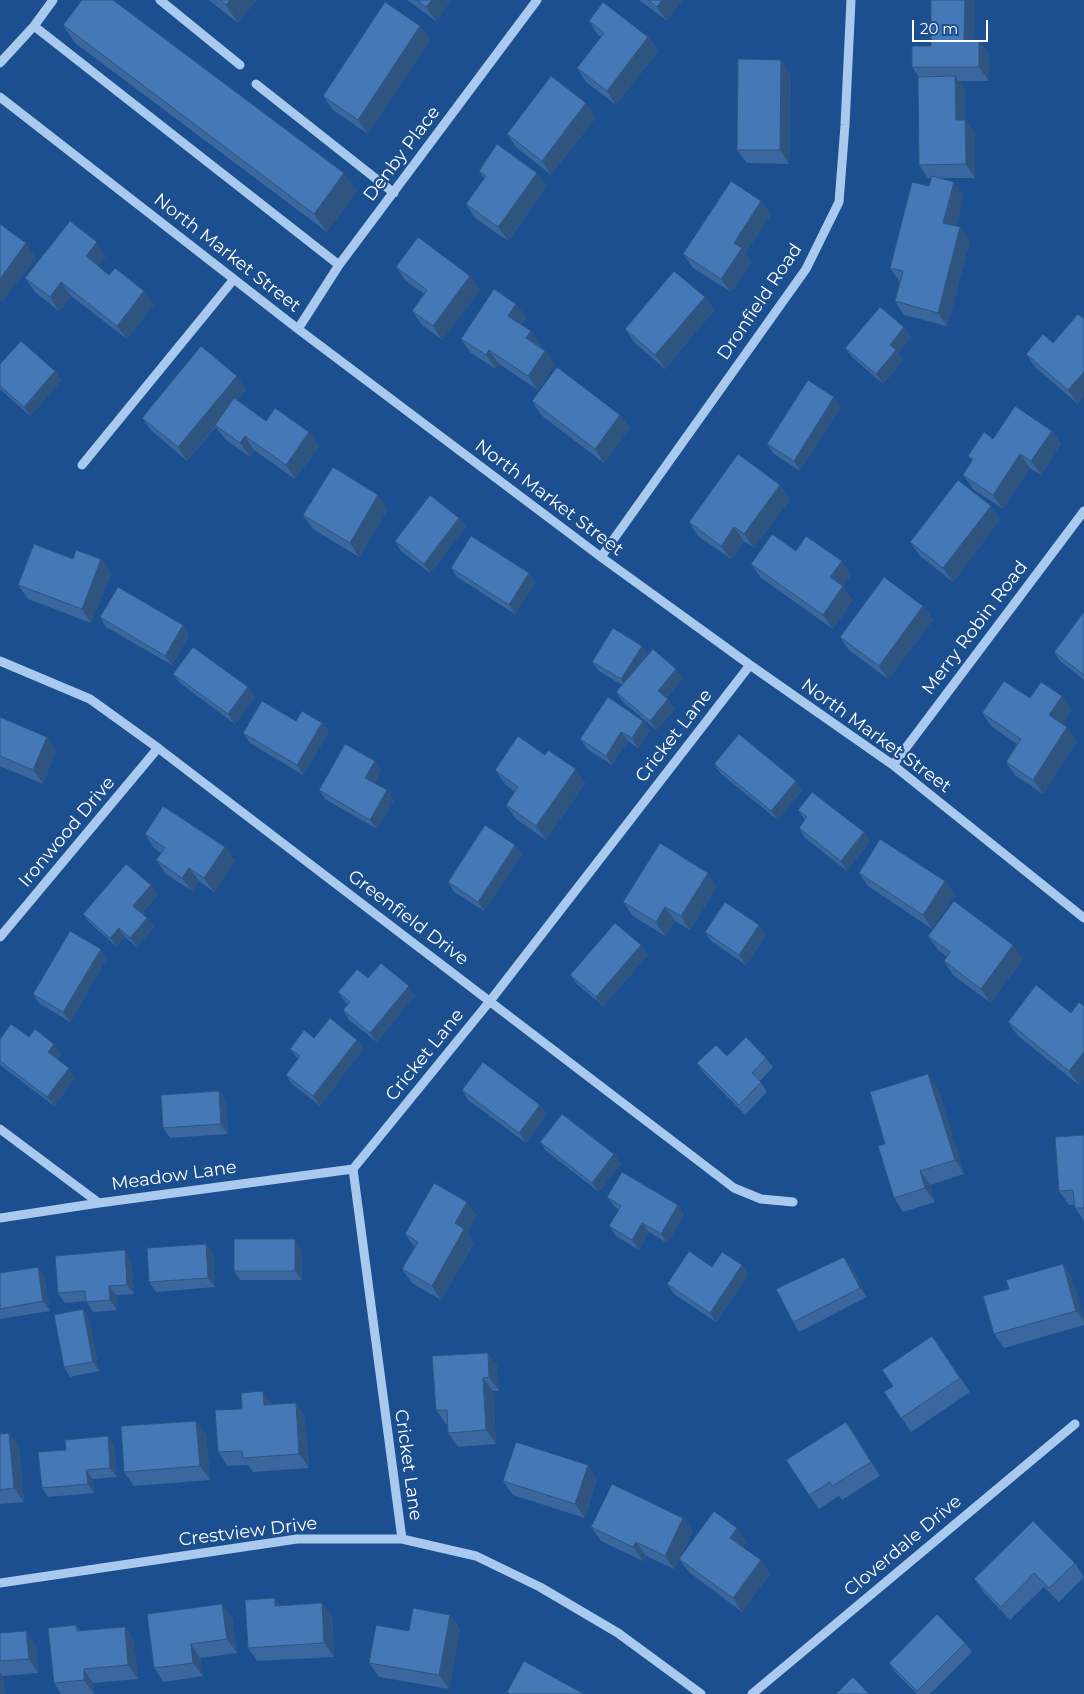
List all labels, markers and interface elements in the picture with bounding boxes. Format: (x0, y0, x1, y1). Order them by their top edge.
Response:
scale bar (914, 10, 990, 42)
text: 20 m (920, 19, 958, 38)
street label: Denby Place (359, 102, 445, 206)
street label: North Market Street (149, 189, 305, 317)
street label: Dronfield Road (713, 240, 807, 364)
street label: North Market Street (471, 435, 627, 561)
street label: Merry Robin Road (918, 557, 1032, 699)
street label: North Market Street (797, 674, 955, 798)
street label: Cricket Lane (631, 685, 717, 787)
street label: Ironwood Drive (14, 772, 120, 892)
street label: Greenfield Drive (343, 866, 473, 970)
street label: Cricket Lane (381, 1005, 469, 1105)
street label: Meadow Lane (110, 1157, 238, 1195)
street label: Cricket Lane (389, 1408, 427, 1522)
street label: Cloverdale Drive (840, 1491, 966, 1601)
street label: Crestview Drive (177, 1513, 319, 1551)

